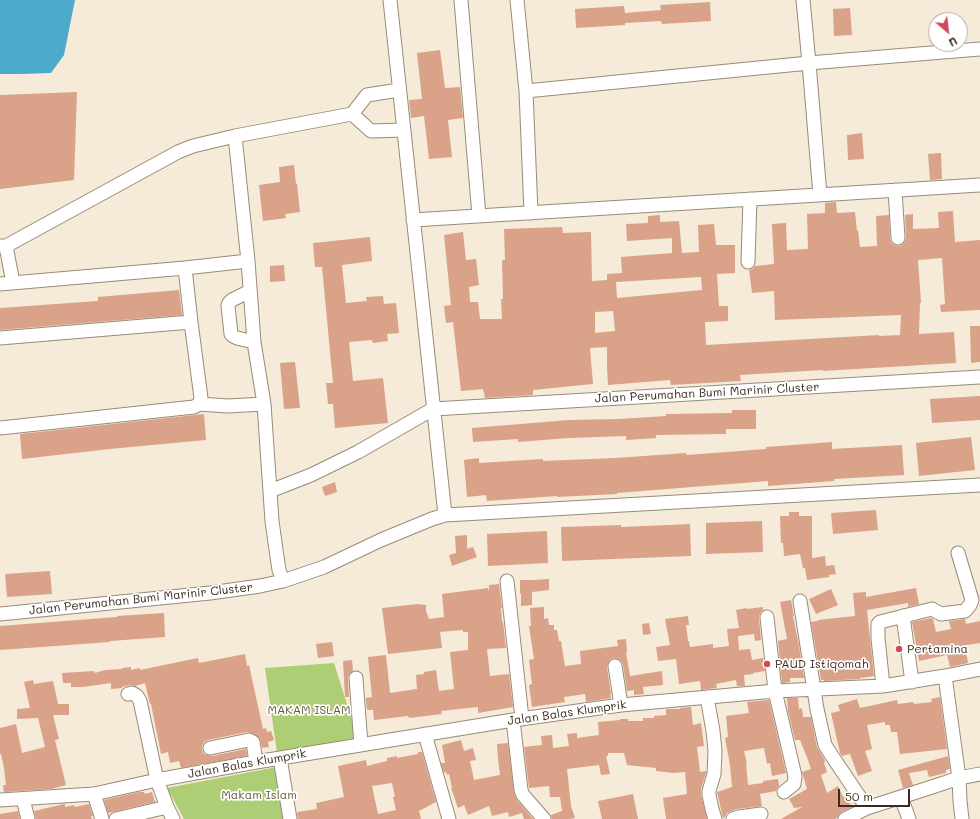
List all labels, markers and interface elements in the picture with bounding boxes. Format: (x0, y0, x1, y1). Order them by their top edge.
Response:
north arrow (928, 12, 968, 52)
text: U (946, 34, 960, 51)
street label: Jalan Perumahan Bumi Marinir Cluster (594, 380, 820, 406)
street label: Jalan Perumahan Bumi Marinir Cluster (28, 580, 254, 618)
place label: Pertamina (907, 642, 968, 656)
marker: Pertamina (894, 644, 904, 654)
place label: PAUD Istiqomah (775, 657, 868, 671)
marker: PAUD Istiqomah (762, 659, 772, 669)
street label: Jalan Balas Klumprik (507, 698, 627, 728)
park label: MAKAM ISLAM (267, 703, 351, 717)
street label: Jalan Balas Klumprik (187, 746, 307, 782)
scale bar (840, 781, 912, 807)
park label: Makam Islam (221, 788, 297, 802)
text: 50 m (845, 788, 873, 804)

